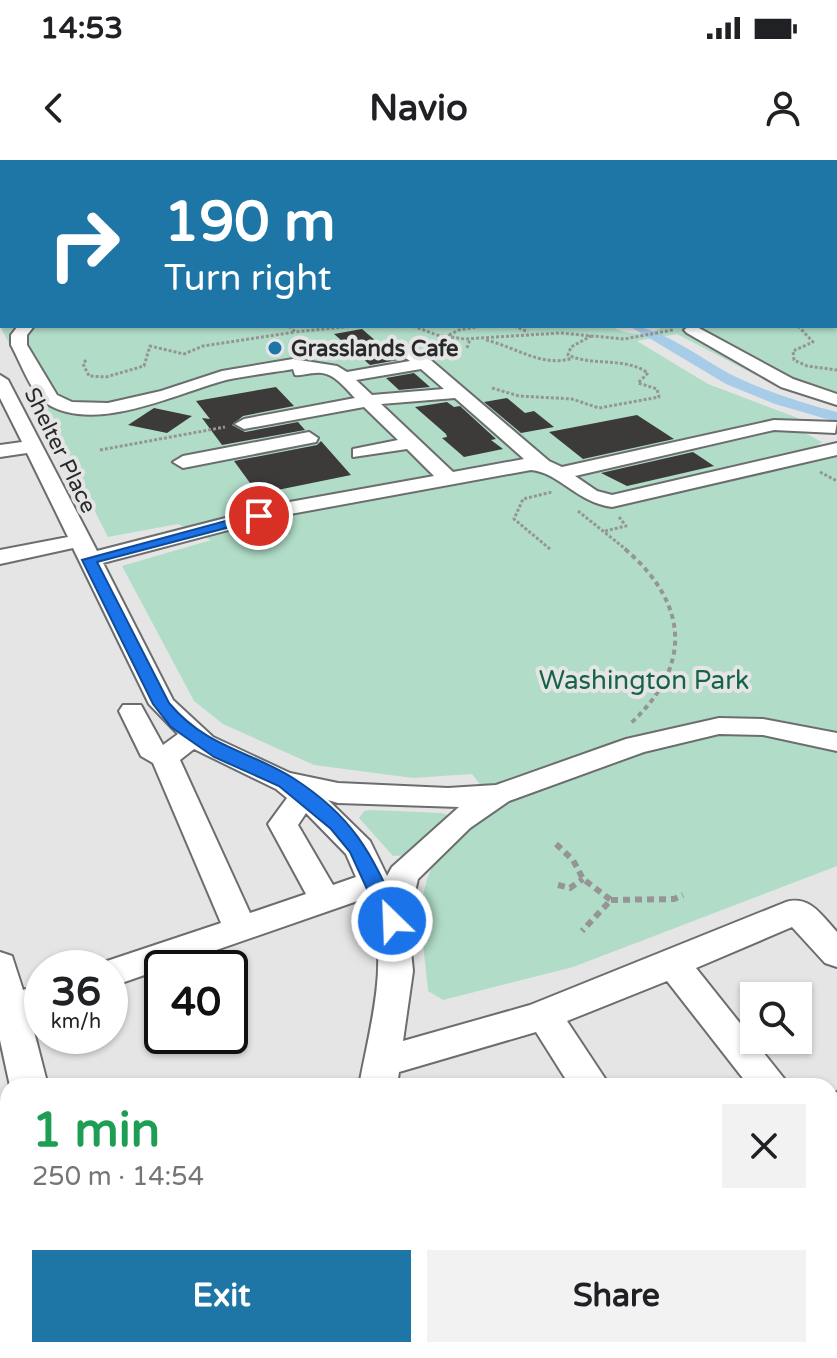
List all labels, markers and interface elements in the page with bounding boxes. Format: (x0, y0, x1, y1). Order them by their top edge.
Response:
text: 14:53 (40, 10, 123, 47)
icon: back (32, 86, 76, 130)
icon: person (761, 86, 805, 130)
text: Navio (369, 87, 468, 130)
text: 190 m (164, 189, 335, 256)
icon: right (32, 192, 136, 296)
text: Turn right (164, 257, 331, 300)
place label: Grasslands Cafe (291, 336, 459, 362)
marker: Grasslands Cafe (266, 339, 284, 357)
street label: Shelter Place (19, 384, 102, 517)
pin (225, 482, 293, 550)
icon: arrive (237, 494, 281, 538)
park label: Washington Park (539, 665, 749, 696)
position arrow (350, 879, 434, 963)
speed limit sign: 40 (144, 950, 248, 1054)
text: 36 (51, 968, 101, 1016)
map controls (740, 982, 812, 1054)
button: search (740, 982, 812, 1054)
text: km/h (51, 1010, 101, 1034)
text: 1 min (32, 1102, 160, 1160)
button: close (722, 1104, 806, 1188)
text: 250 m · 14:54 (32, 1161, 204, 1192)
button: Exit (32, 1250, 411, 1342)
button: Share (427, 1250, 806, 1342)

